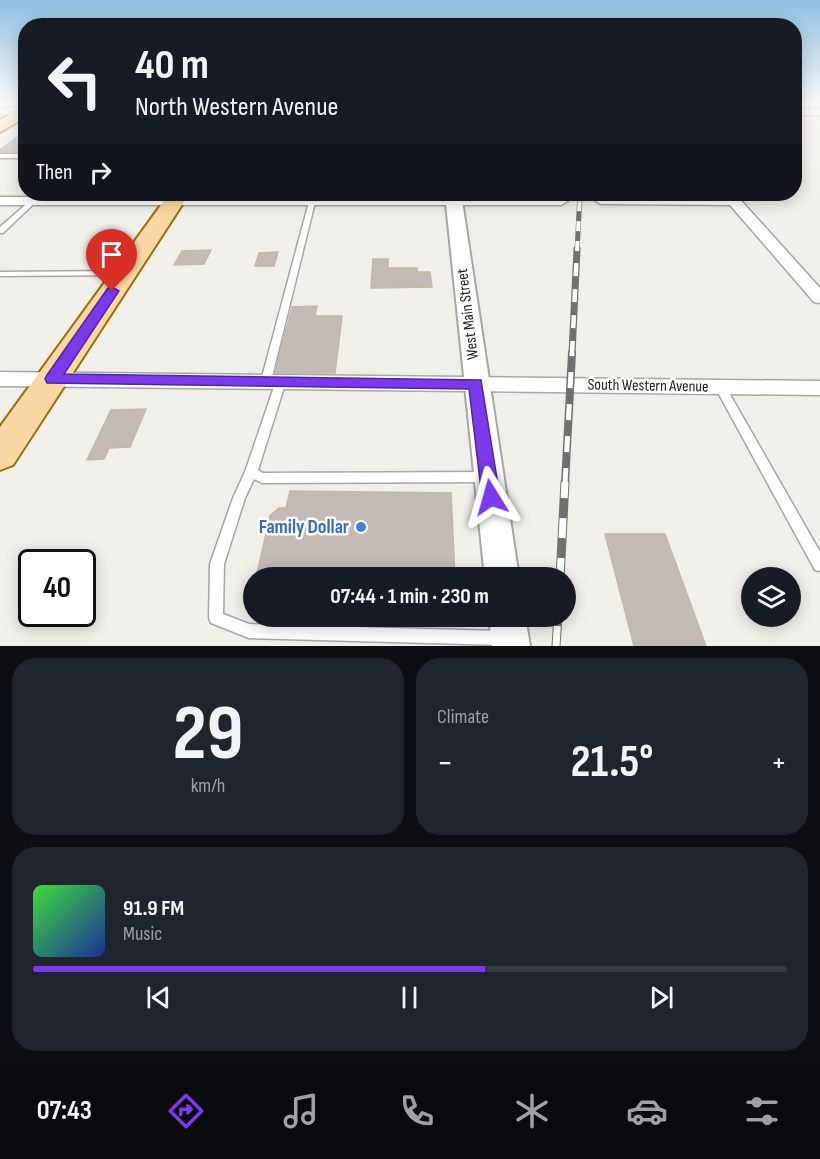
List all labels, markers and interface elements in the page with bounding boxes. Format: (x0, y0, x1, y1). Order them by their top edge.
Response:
text: 40 m (135, 40, 209, 91)
icon: left (36, 42, 114, 120)
text: North Western Avenue (135, 91, 338, 123)
icon: right (84, 156, 117, 189)
text: Then (36, 159, 72, 186)
pin (86, 229, 137, 291)
icon: arrive (95, 238, 128, 271)
street label: West Main Street (453, 267, 483, 361)
street label: South Western Avenue (587, 375, 709, 397)
position arrow (459, 465, 523, 529)
place label: Family Dollar (259, 515, 349, 539)
marker: Family Dollar (354, 520, 368, 534)
speed limit sign: 40 (18, 549, 96, 627)
map controls (741, 567, 801, 627)
button: layers (741, 567, 801, 627)
text: 07:44 · 1 min · 230 m (330, 583, 489, 610)
text: 29 (172, 688, 244, 781)
text: Climate (437, 705, 489, 729)
text: 21.5° (571, 735, 653, 790)
text: − (437, 743, 453, 783)
text: + (771, 743, 787, 783)
text: km/h (191, 774, 225, 798)
text: 91.9 FM (123, 895, 184, 922)
text: Music (123, 922, 162, 946)
icon: previous (142, 981, 175, 1014)
icon: pause (393, 981, 426, 1014)
icon: next (645, 981, 678, 1014)
icon: directions (165, 1090, 207, 1132)
icon: music (280, 1090, 322, 1132)
icon: phone (396, 1090, 438, 1132)
icon: climate (511, 1090, 553, 1132)
icon: car (626, 1090, 668, 1132)
icon: filters (741, 1090, 783, 1132)
text: 07:43 (37, 1095, 92, 1127)

